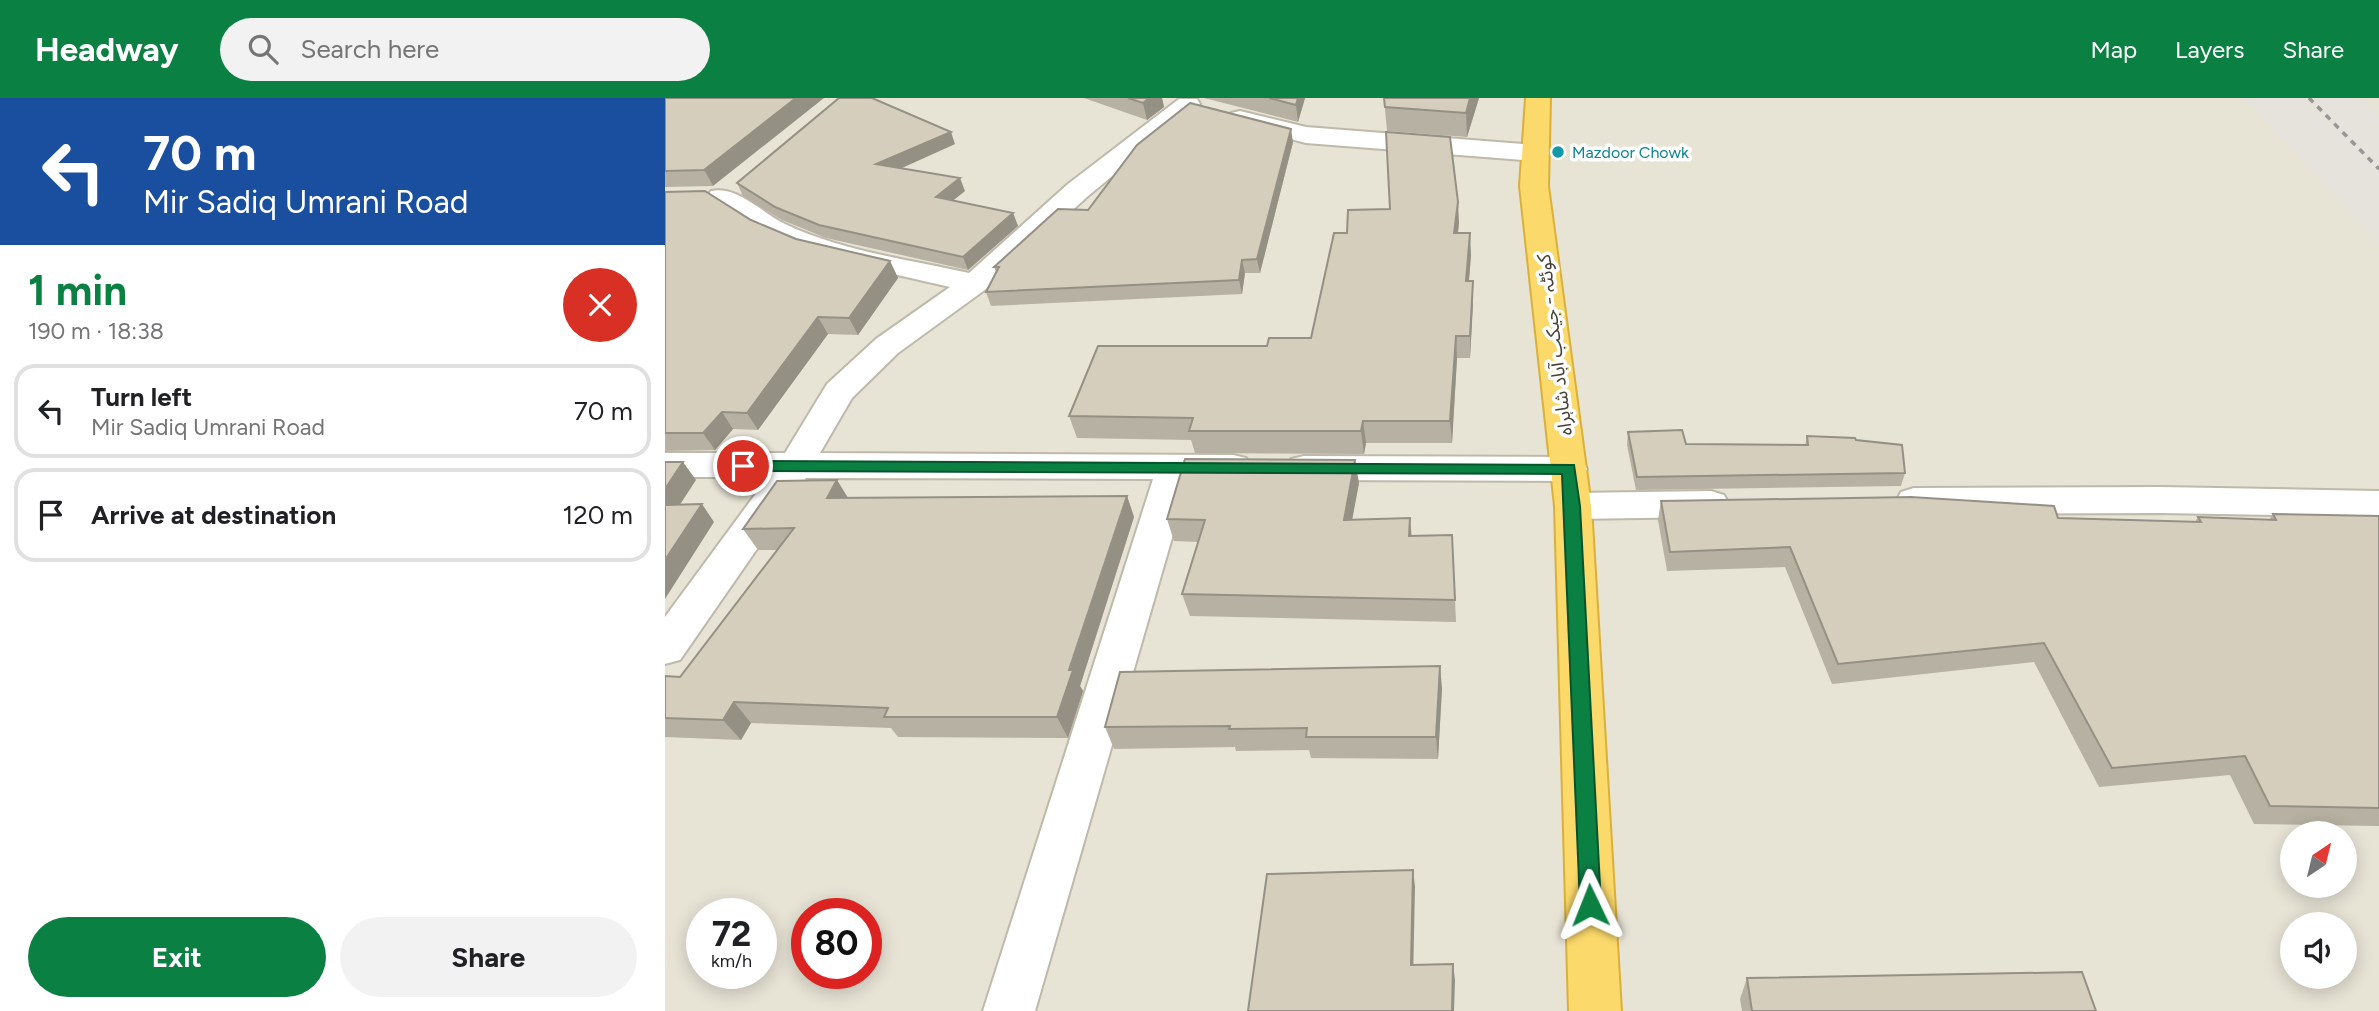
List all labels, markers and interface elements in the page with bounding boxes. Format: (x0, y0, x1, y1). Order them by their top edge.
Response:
search box (220, 18, 710, 81)
text: Headway (35, 30, 178, 69)
icon: search (244, 30, 282, 68)
text: Search here (300, 33, 439, 65)
text: Map (2090, 35, 2137, 64)
text: Layers (2175, 35, 2244, 64)
text: Share (2282, 35, 2344, 64)
text: 70 m (143, 123, 256, 182)
icon: left (28, 126, 119, 217)
place label: Mazdoor Chowk (1572, 143, 1689, 162)
marker: Mazdoor Chowk (1550, 144, 1566, 160)
text: Mir Sadiq Umrani Road (143, 183, 469, 221)
street label: کوئٹہ - جیکب آباد شاہراہ (1532, 252, 1577, 437)
text: 1 min (28, 265, 127, 316)
button: close (563, 268, 637, 342)
text: 190 m · 18:38 (28, 317, 164, 345)
text: Turn left (91, 381, 192, 413)
icon: left (32, 392, 70, 430)
text: 70 m (574, 395, 633, 427)
text: Mir Sadiq Umrani Road (91, 413, 325, 441)
pin (713, 436, 773, 496)
icon: arrive (724, 447, 762, 485)
icon: arrive (32, 496, 70, 534)
text: Arrive at destination (91, 499, 336, 531)
text: 120 m (563, 499, 633, 531)
north arrow (2280, 821, 2357, 898)
map controls (2280, 821, 2357, 989)
position arrow (1553, 868, 1627, 942)
speed limit sign: 80 (791, 898, 882, 989)
button: sound (2280, 912, 2357, 989)
text: 72 (712, 913, 751, 955)
button: Exit (28, 917, 326, 997)
button: Share (340, 917, 637, 997)
text: km/h (711, 950, 752, 972)

